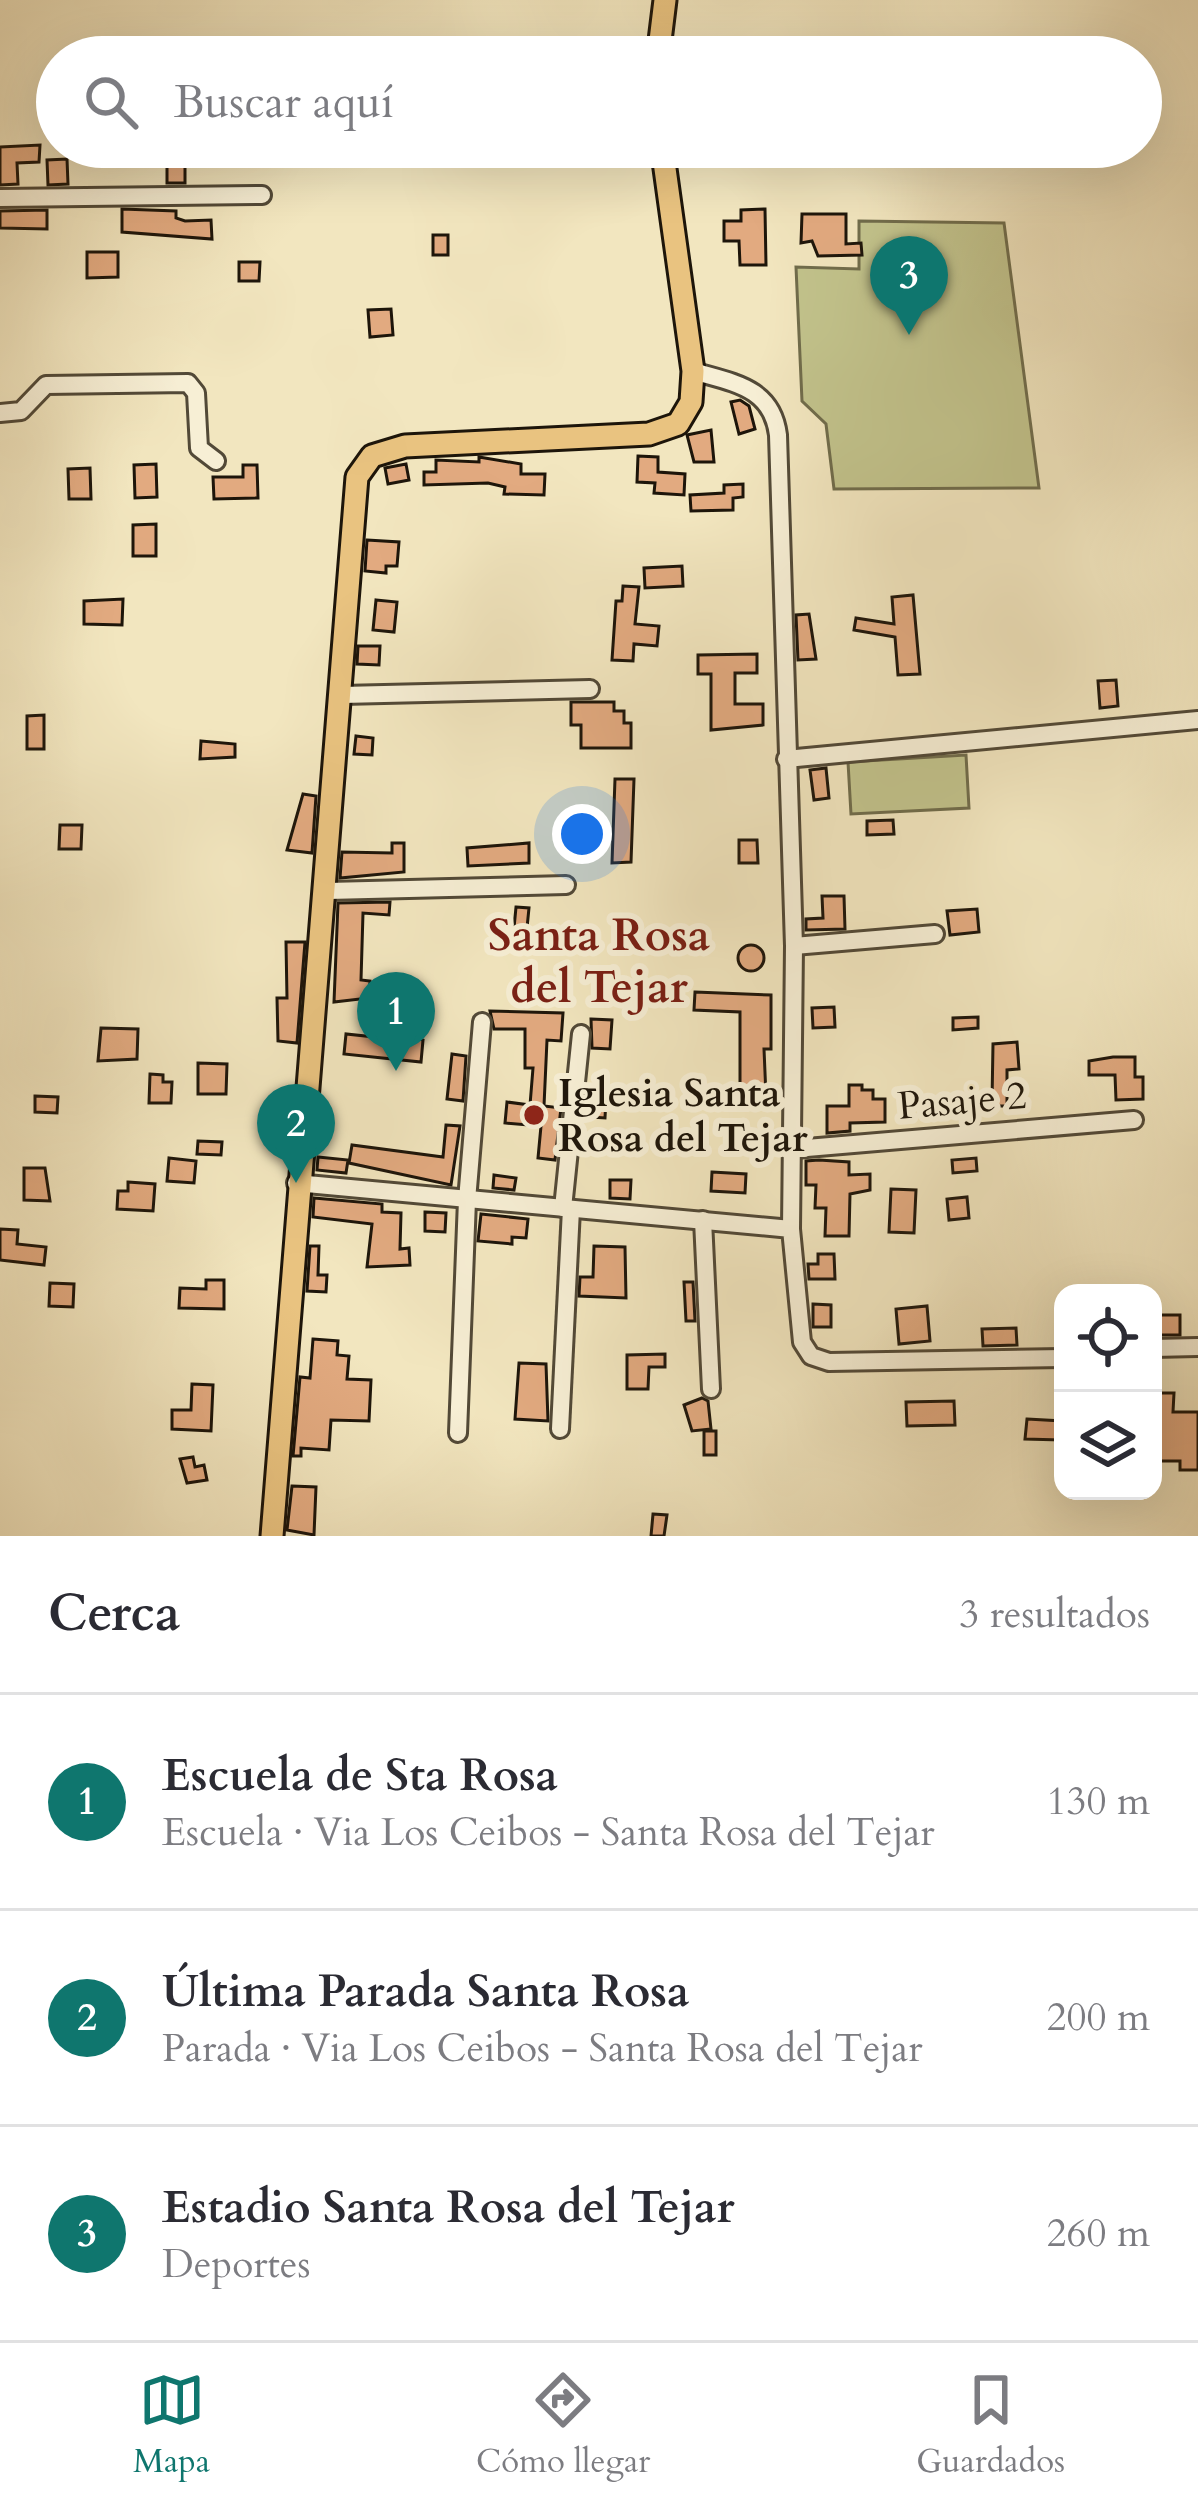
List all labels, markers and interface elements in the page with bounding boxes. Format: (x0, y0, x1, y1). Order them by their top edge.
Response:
search box (36, 36, 1162, 168)
icon: search (78, 69, 144, 135)
text: Buscar aquí (174, 72, 394, 133)
pin: 3 (870, 236, 948, 335)
your location (552, 804, 612, 864)
district label: Santa Rosa del Tejar (488, 905, 710, 1018)
pin: 1 (357, 972, 435, 1071)
place label: Iglesia Santa Rosa del Tejar (558, 1067, 808, 1165)
street label: Pasaje 2 (895, 1069, 1029, 1133)
pin: 2 (257, 1084, 335, 1183)
marker: Iglesia Santa Rosa del Tejar (521, 1102, 547, 1128)
map controls (1054, 1284, 1162, 1500)
button: locate (1054, 1284, 1162, 1392)
button: layers (1054, 1392, 1162, 1500)
text: Cerca (48, 1579, 180, 1649)
text: 3 resultados (959, 1588, 1150, 1641)
text: Escuela de Sta Rosa (162, 1745, 558, 1806)
text: 1 (77, 1775, 97, 1828)
text: 130 m (1047, 1775, 1150, 1828)
text: Escuela · Via Los Ceibos - Santa Rosa del Tejar (162, 1806, 935, 1859)
text: Última Parada Santa Rosa (162, 1961, 689, 2022)
text: 2 (77, 1991, 97, 2044)
text: 200 m (1047, 1991, 1150, 2044)
text: Parada · Via Los Ceibos - Santa Rosa del Tejar (162, 2022, 922, 2075)
text: Estadio Santa Rosa del Tejar (162, 2177, 735, 2238)
text: 3 (77, 2207, 97, 2260)
text: 260 m (1047, 2207, 1150, 2260)
text: Deportes (162, 2238, 311, 2291)
tab: Mapa (133, 2367, 210, 2484)
tab: Cómo llegar (476, 2367, 650, 2484)
tab: Guardados (916, 2367, 1065, 2484)

